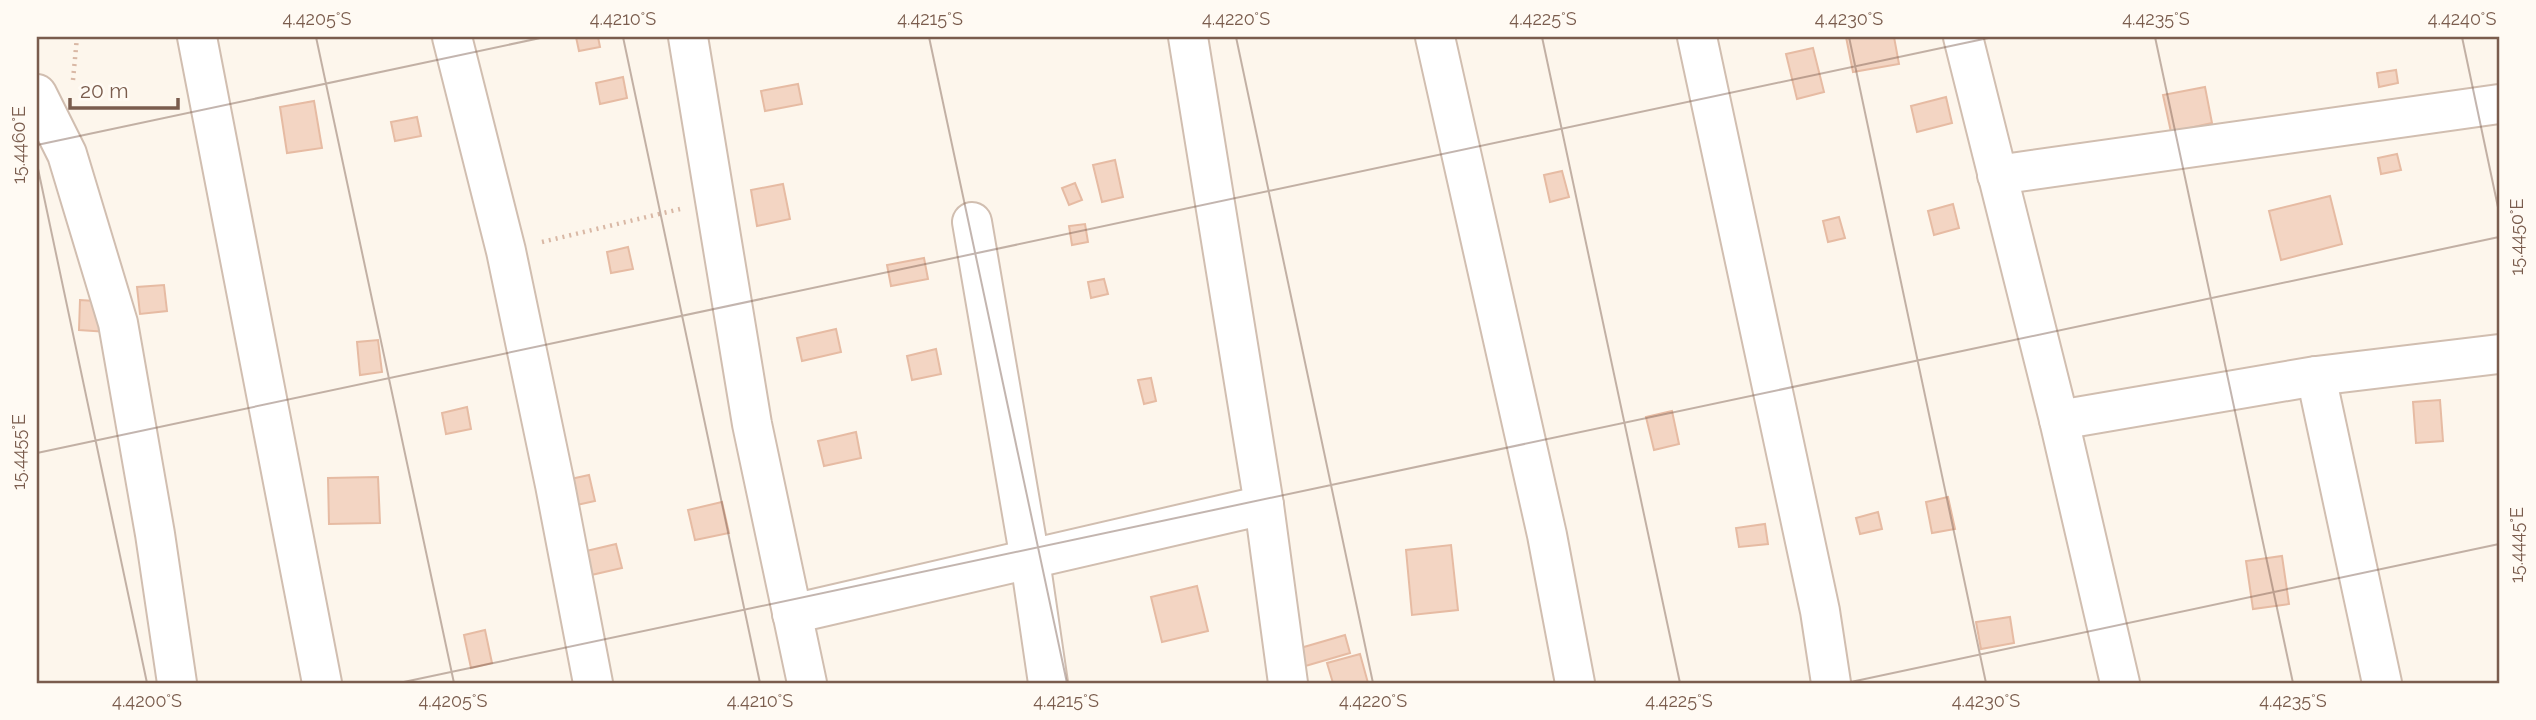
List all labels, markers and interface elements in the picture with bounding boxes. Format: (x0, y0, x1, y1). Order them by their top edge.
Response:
text: 4.4205°S (283, 8, 352, 29)
text: 4.4210°S (590, 8, 656, 29)
text: 4.4215°S (897, 8, 963, 29)
text: 4.4220°S (1202, 8, 1270, 29)
text: 4.4225°S (1509, 8, 1577, 29)
text: 4.4230°S (1815, 8, 1883, 29)
text: 4.4235°S (2122, 8, 2190, 29)
text: 4.4240°S (2428, 8, 2496, 29)
scale bar (70, 66, 178, 110)
text: 20 m (80, 78, 128, 103)
text: 15.4460°E (8, 106, 29, 184)
text: 15.4450°E (2506, 199, 2527, 275)
text: 15.4455°E (8, 414, 29, 490)
text: 15.4445°E (2506, 507, 2527, 583)
text: 4.4200°S (112, 690, 182, 711)
text: 4.4205°S (419, 690, 488, 711)
text: 4.4210°S (727, 690, 793, 711)
text: 4.4215°S (1033, 690, 1099, 711)
text: 4.4220°S (1339, 690, 1407, 711)
text: 4.4225°S (1645, 690, 1713, 711)
text: 4.4230°S (1952, 690, 2020, 711)
text: 4.4235°S (2259, 690, 2327, 711)

